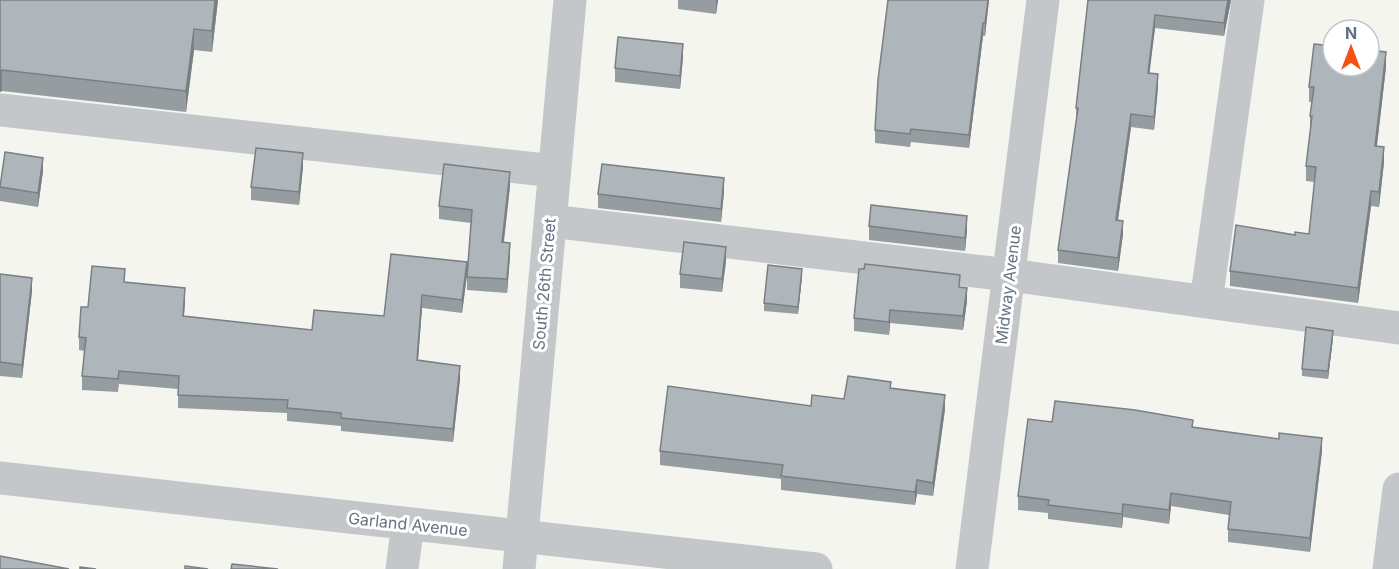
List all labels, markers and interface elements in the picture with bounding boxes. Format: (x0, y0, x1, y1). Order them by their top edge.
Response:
north arrow (1321, 18, 1381, 78)
text: N (1345, 23, 1357, 43)
street label: South 26th Street (528, 217, 560, 351)
street label: Midway Avenue (991, 224, 1025, 346)
street label: Garland Avenue (347, 508, 469, 540)

